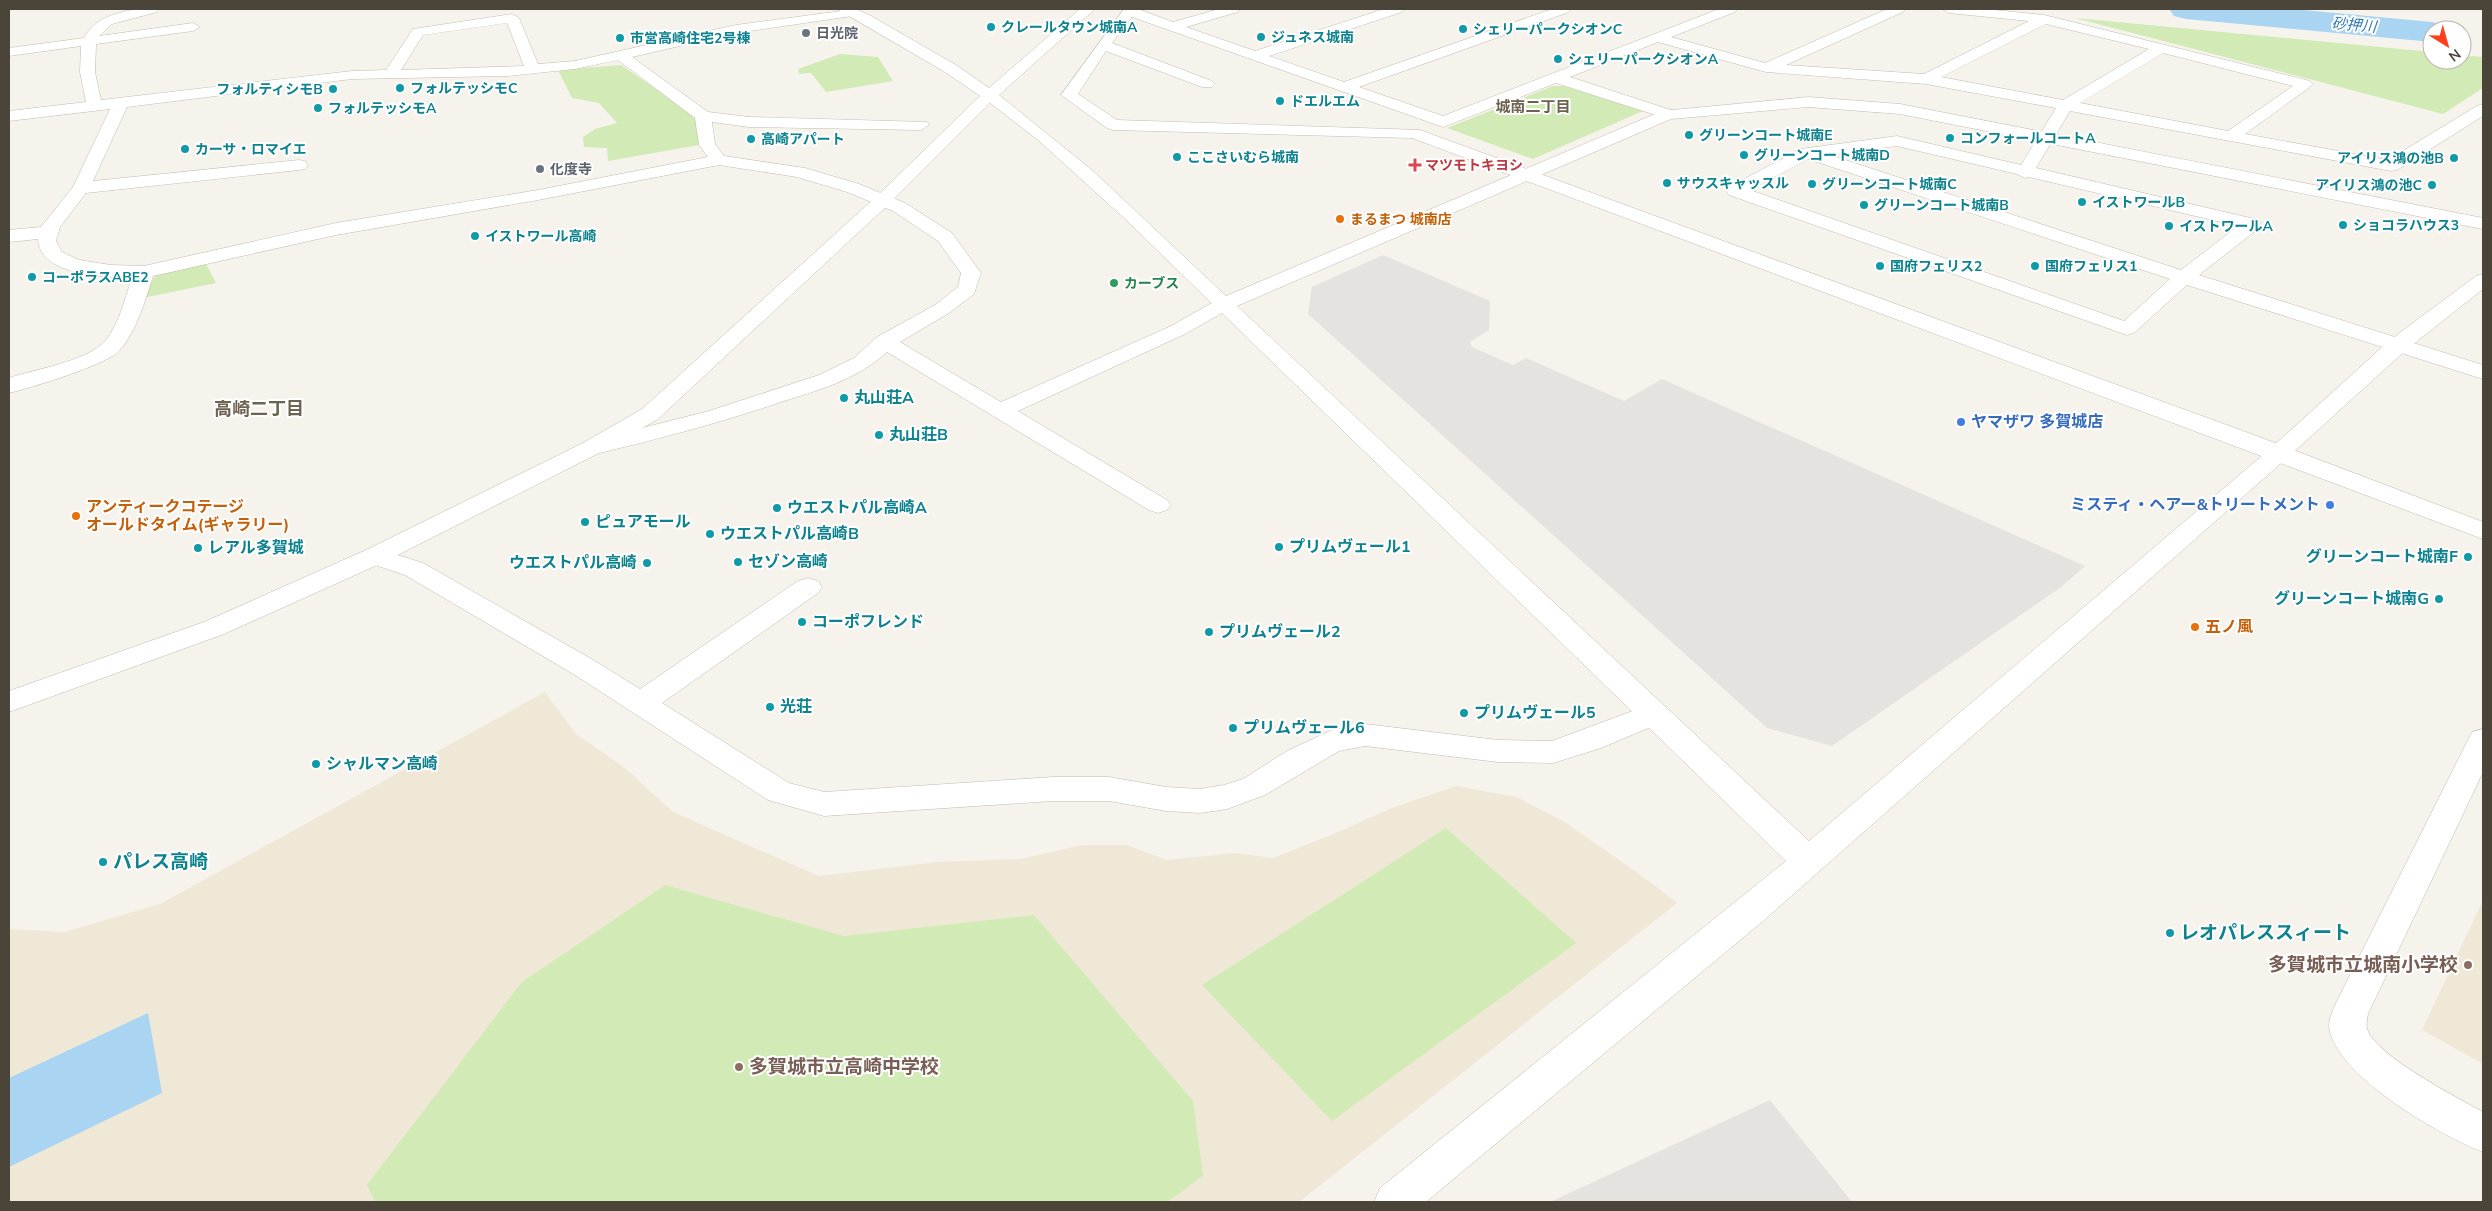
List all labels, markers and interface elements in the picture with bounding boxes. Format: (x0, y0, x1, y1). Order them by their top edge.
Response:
water label: 砂押川 (2331, 13, 2379, 37)
place label: クレールタウン城南A (1001, 18, 1138, 37)
place label: シェリーパークシオンC (1473, 20, 1623, 39)
north arrow (2422, 20, 2472, 70)
marker: クレールタウン城南A (985, 21, 997, 33)
marker: シェリーパークシオンC (1457, 23, 1469, 35)
place label: 日光院 (816, 24, 858, 43)
marker: 日光院 (800, 27, 812, 39)
place label: ジュネス城南 (1271, 28, 1354, 47)
place label: 市営高崎住宅2号棟 (630, 29, 750, 48)
marker: ジュネス城南 (1255, 31, 1267, 43)
marker: 市営高崎住宅2号棟 (614, 32, 626, 44)
text: N (2445, 44, 2464, 66)
place label: シェリーパークシオンA (1568, 50, 1719, 69)
marker: シェリーパークシオンA (1552, 53, 1564, 65)
place label: フォルテッシモC (410, 79, 518, 98)
place label: フォルティシモB (216, 80, 323, 99)
marker: フォルテッシモC (394, 82, 406, 94)
marker: フォルティシモB (327, 83, 339, 95)
place label: ドエルエム (1290, 92, 1360, 111)
marker: ドエルエム (1274, 95, 1286, 107)
district label: 城南二丁目 (1495, 97, 1571, 117)
place label: フォルテッシモA (328, 99, 437, 118)
marker: フォルテッシモA (312, 102, 324, 114)
place label: グリーンコート城南E (1699, 126, 1833, 145)
marker: グリーンコート城南E (1683, 129, 1695, 141)
place label: コンフォールコートA (1960, 129, 2096, 148)
place label: 高崎アパート (761, 130, 845, 149)
marker: コンフォールコートA (1944, 132, 1956, 144)
marker: 高崎アパート (745, 133, 757, 145)
place label: カーサ・ロマイエ (195, 140, 307, 159)
marker: カーサ・ロマイエ (179, 143, 191, 155)
place label: グリーンコート城南D (1754, 146, 1890, 165)
place label: ここさいむら城南 (1187, 148, 1299, 167)
marker: グリーンコート城南D (1738, 149, 1750, 161)
place label: アイリス鴻の池B (2337, 149, 2444, 168)
marker: ここさいむら城南 (1171, 151, 1183, 163)
marker: アイリス鴻の池B (2448, 152, 2460, 164)
place label: マツモトキヨシ (1425, 156, 1523, 175)
marker: マツモトキヨシ (1409, 159, 1421, 171)
place label: 化度寺 (550, 160, 592, 179)
marker: 化度寺 (534, 163, 546, 175)
place label: サウスキャッスル (1677, 174, 1789, 193)
place label: グリーンコート城南C (1822, 175, 1957, 194)
place label: アイリス鴻の池C (2315, 176, 2422, 195)
marker: サウスキャッスル (1661, 177, 1673, 189)
marker: グリーンコート城南C (1806, 178, 1818, 190)
marker: アイリス鴻の池C (2426, 179, 2438, 191)
place label: イストワールB (2092, 193, 2185, 212)
place label: グリーンコート城南B (1874, 196, 2009, 215)
marker: イストワールB (2076, 196, 2088, 208)
marker: グリーンコート城南B (1858, 199, 1870, 211)
place label: まるまつ 城南店 (1350, 210, 1452, 229)
marker: まるまつ 城南店 (1334, 213, 1346, 225)
place label: ショコラハウス3 (2353, 216, 2459, 235)
place label: イストワールA (2179, 217, 2274, 236)
marker: ショコラハウス3 (2337, 219, 2349, 231)
marker: イストワールA (2163, 220, 2175, 232)
place label: イストワール高崎 (485, 227, 597, 246)
marker: イストワール高崎 (469, 230, 481, 242)
place label: 国府フェリス2 (1890, 257, 1982, 276)
place label: 国府フェリス1 (2045, 257, 2137, 276)
marker: 国府フェリス2 (1874, 260, 1886, 272)
marker: 国府フェリス1 (2029, 260, 2041, 272)
place label: コーポラスABE2 (42, 268, 149, 287)
marker: コーポラスABE2 (26, 271, 38, 283)
place label: カーブス (1124, 274, 1179, 293)
marker: カーブス (1108, 277, 1120, 289)
place label: 丸山荘A (854, 387, 914, 409)
marker: 丸山荘A (838, 392, 850, 404)
district label: 高崎二丁目 (214, 397, 304, 421)
place label: ヤマザワ 多賀城店 (1971, 411, 2103, 433)
marker: ヤマザワ 多賀城店 (1955, 416, 1967, 428)
place label: 丸山荘B (889, 424, 948, 446)
marker: 丸山荘B (873, 429, 885, 441)
place label: ミスティ・ヘアー&トリートメント (2070, 494, 2320, 516)
place label: アンティークコテージ オールドタイム(ギャラリー) (86, 496, 289, 536)
place label: ウエストパル高崎A (787, 497, 927, 519)
marker: ミスティ・ヘアー&トリートメント (2324, 499, 2336, 511)
marker: ウエストパル高崎A (771, 502, 783, 514)
marker: アンティークコテージ オールドタイム(ギャラリー) (70, 510, 82, 522)
place label: ピュアモール (595, 511, 691, 533)
marker: ピュアモール (579, 516, 591, 528)
place label: ウエストパル高崎B (720, 523, 859, 545)
marker: ウエストパル高崎B (704, 528, 716, 540)
place label: プリムヴェール1 (1289, 536, 1411, 558)
place label: レアル多賀城 (208, 537, 304, 559)
marker: プリムヴェール1 (1273, 541, 1285, 553)
marker: レアル多賀城 (192, 542, 204, 554)
place label: グリーンコート城南F (2306, 546, 2458, 568)
place label: セゾン高崎 (748, 551, 828, 573)
marker: グリーンコート城南F (2462, 551, 2474, 563)
place label: ウエストパル高崎 (509, 552, 637, 574)
marker: セゾン高崎 (732, 556, 744, 568)
marker: ウエストパル高崎 (641, 557, 653, 569)
place label: グリーンコート城南G (2274, 588, 2429, 610)
marker: グリーンコート城南G (2433, 593, 2445, 605)
place label: コーポフレンド (812, 611, 924, 633)
marker: コーポフレンド (796, 616, 808, 628)
place label: 五ノ風 (2205, 616, 2253, 638)
place label: プリムヴェール2 (1219, 621, 1341, 643)
marker: 五ノ風 (2189, 621, 2201, 633)
marker: プリムヴェール2 (1203, 626, 1215, 638)
place label: 光荘 (780, 696, 812, 718)
marker: 光荘 (764, 701, 776, 713)
place label: プリムヴェール5 (1474, 702, 1596, 724)
marker: プリムヴェール5 (1458, 707, 1470, 719)
place label: プリムヴェール6 (1243, 717, 1365, 739)
marker: プリムヴェール6 (1227, 722, 1239, 734)
place label: シャルマン高崎 (326, 753, 438, 775)
marker: シャルマン高崎 (310, 758, 322, 770)
place label: パレス高崎 (113, 849, 208, 875)
marker: パレス高崎 (97, 856, 109, 868)
place label: レオパレススィート (2180, 920, 2351, 946)
marker: レオパレススィート (2164, 927, 2176, 939)
place label: 多賀城市立城南小学校 (2268, 952, 2458, 978)
marker: 多賀城市立城南小学校 (2462, 959, 2474, 971)
place label: 多賀城市立高崎中学校 (749, 1054, 939, 1080)
marker: 多賀城市立高崎中学校 (733, 1061, 745, 1073)

